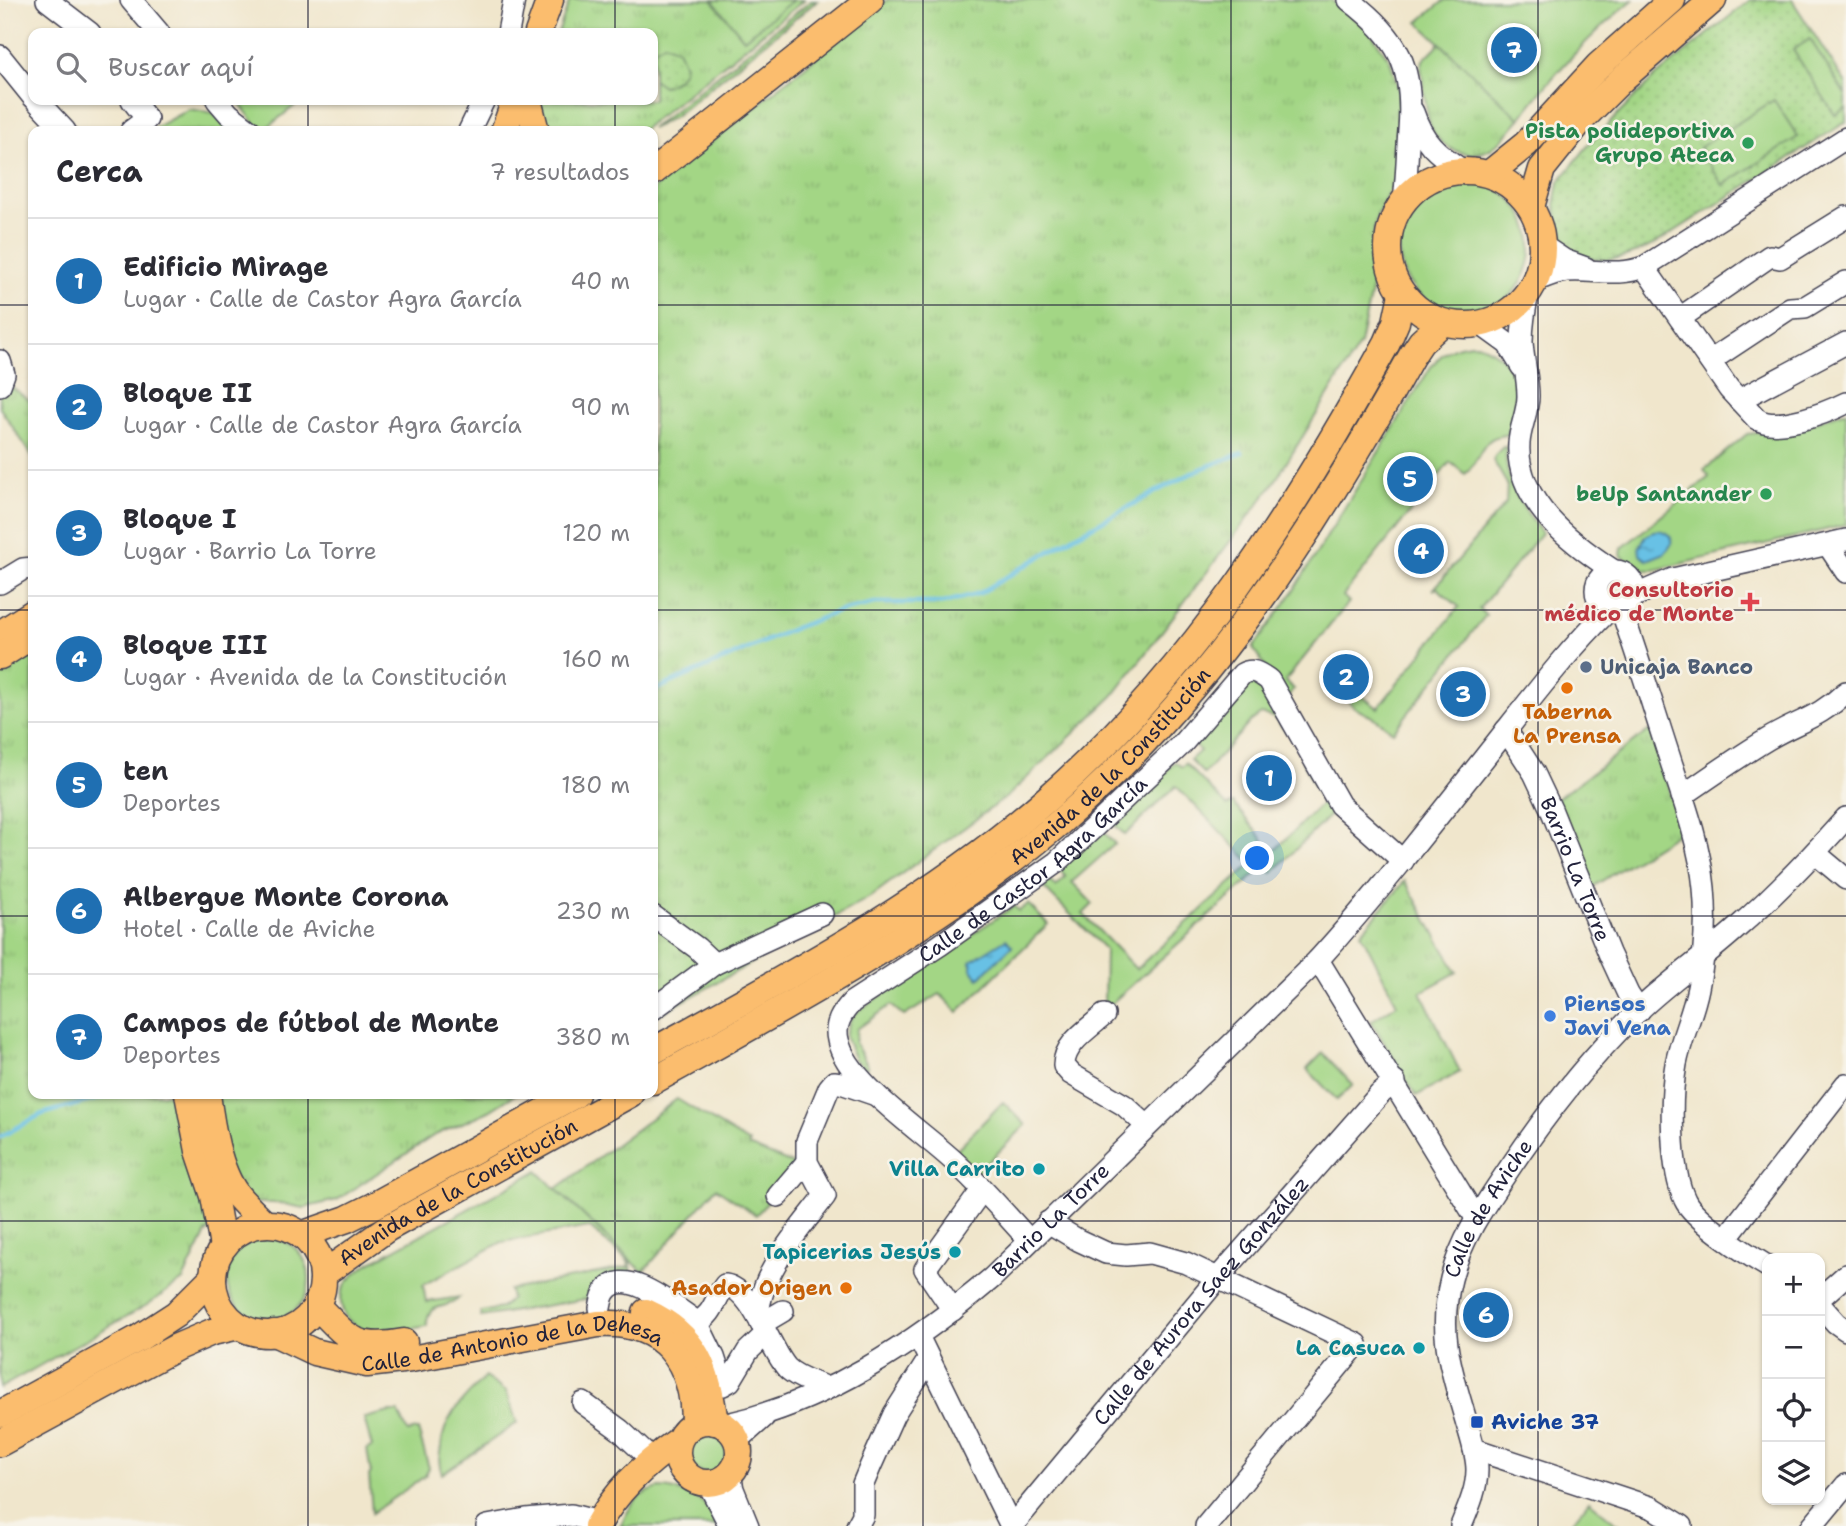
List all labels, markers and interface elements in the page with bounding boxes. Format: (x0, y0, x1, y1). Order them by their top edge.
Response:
pin: 7 (1491, 24, 1537, 76)
search box (28, 28, 658, 105)
icon: search (52, 48, 90, 86)
text: Buscar aquí (108, 49, 254, 84)
place label: Pista polideportiva Grupo Ateca (1525, 117, 1735, 169)
marker: Pista polideportiva Grupo Ateca (1740, 135, 1756, 151)
text: Cerca (56, 151, 143, 192)
text: 7 resultados (490, 157, 630, 187)
text: Edificio Mirage (123, 249, 329, 284)
text: 1 (74, 266, 84, 296)
text: 40 m (570, 266, 630, 296)
text: Lugar · Calle de Castor Agra García (123, 284, 522, 314)
text: Bloque II (123, 375, 252, 410)
text: 2 (71, 392, 87, 422)
text: 90 m (570, 392, 630, 422)
text: Lugar · Calle de Castor Agra García (123, 410, 522, 440)
pin: 5 (1387, 453, 1433, 505)
place label: beUp Santander (1576, 480, 1752, 508)
marker: beUp Santander (1758, 486, 1774, 502)
text: Bloque I (123, 501, 237, 536)
text: 3 (71, 518, 87, 548)
text: 120 m (562, 518, 630, 548)
pin: 4 (1398, 525, 1444, 577)
text: Lugar · Barrio La Torre (123, 536, 377, 566)
place label: Consultorio médico de Monte (1544, 576, 1734, 628)
marker: Consultorio médico de Monte (1740, 592, 1760, 612)
text: Bloque III (123, 627, 267, 662)
text: 4 (71, 644, 87, 674)
text: 160 m (562, 644, 630, 674)
pin: 2 (1323, 651, 1369, 703)
place label: Unicaja Banco (1600, 653, 1753, 681)
marker: Unicaja Banco (1578, 659, 1594, 675)
text: Lugar · Avenida de la Constitución (123, 662, 507, 692)
street label: Avenida de la Constitución (1004, 662, 1217, 872)
pin: 3 (1440, 668, 1486, 720)
marker: Taberna La Prensa (1559, 680, 1575, 696)
place label: Taberna La Prensa (1513, 698, 1622, 750)
pin: 1 (1246, 752, 1292, 804)
text: ten (123, 753, 168, 788)
text: 5 (72, 770, 86, 800)
text: 180 m (561, 770, 630, 800)
street label: Calle de Castor Agra García (913, 770, 1153, 969)
text: Deportes (123, 788, 221, 818)
street label: Barrio La Torre (1533, 792, 1617, 946)
your location (1240, 841, 1274, 875)
text: Albergue Monte Corona (123, 879, 449, 914)
text: 6 (71, 896, 87, 926)
text: 230 m (556, 896, 630, 926)
text: Hotel · Calle de Aviche (123, 914, 375, 944)
place label: Piensos Javi Vena (1564, 990, 1672, 1042)
text: Campos de fútbol de Monte (123, 1005, 499, 1040)
marker: Piensos Javi Vena (1542, 1008, 1558, 1024)
text: 7 (71, 1022, 87, 1052)
text: 380 m (555, 1022, 630, 1052)
text: Deportes (123, 1040, 221, 1070)
street label: Avenida de la Constitución (333, 1112, 583, 1273)
street label: Calle de Aviche (1438, 1134, 1539, 1281)
place label: Villa Carrito (889, 1155, 1025, 1183)
street label: Barrio La Torre (986, 1157, 1116, 1284)
marker: Villa Carrito (1031, 1161, 1047, 1177)
street label: Calle de Aurora Saez González (1087, 1170, 1315, 1431)
place label: Tapicerias Jesús (763, 1238, 941, 1266)
marker: Tapicerias Jesús (947, 1244, 963, 1260)
map controls (1762, 1253, 1825, 1505)
button: + (1762, 1253, 1825, 1316)
place label: Asador Origen (671, 1274, 832, 1302)
marker: Asador Origen (838, 1280, 854, 1296)
pin: 6 (1463, 1289, 1509, 1341)
street label: Calle de Antonio de la Dehesa (360, 1310, 670, 1379)
button: − (1762, 1316, 1825, 1379)
place label: La Casuca (1296, 1334, 1406, 1362)
marker: La Casuca (1411, 1340, 1427, 1356)
button: locate (1762, 1379, 1825, 1442)
place label: Aviche 37 (1491, 1408, 1599, 1436)
marker: Aviche 37 (1469, 1414, 1485, 1430)
button: layers (1762, 1442, 1825, 1505)

